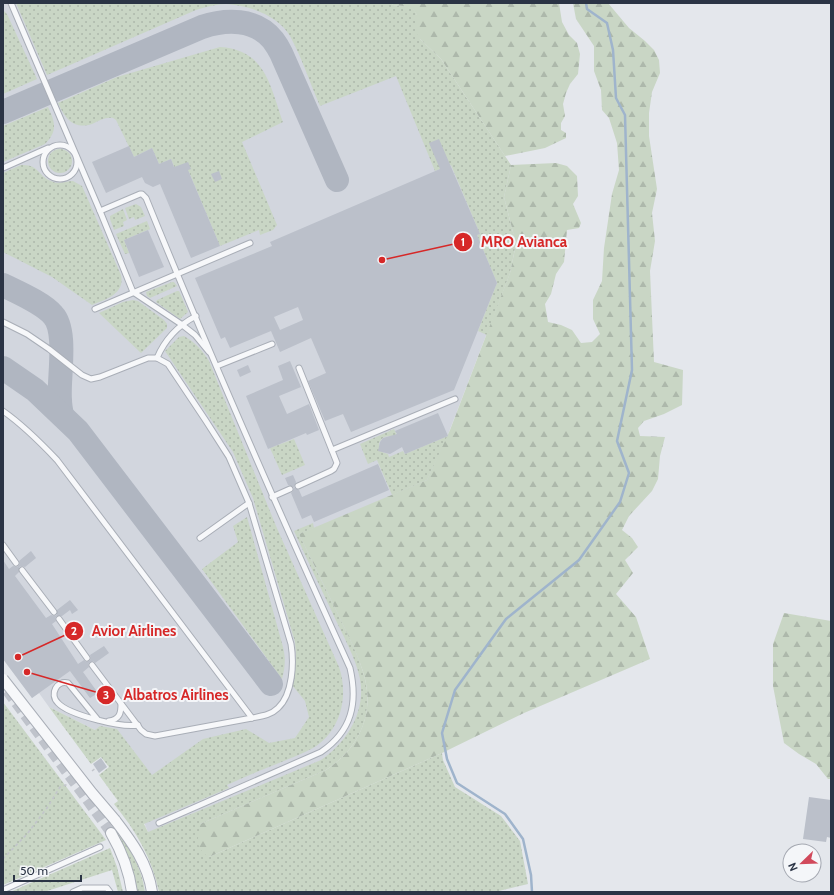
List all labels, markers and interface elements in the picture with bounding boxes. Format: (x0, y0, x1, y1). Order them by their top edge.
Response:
callout: MRO Avianca (453, 228, 575, 255)
text: MRO Avianca (481, 233, 568, 251)
text: 1 (461, 234, 465, 249)
callout: Avior Airlines (64, 617, 184, 644)
text: Avior Airlines (92, 622, 176, 640)
text: 2 (71, 623, 77, 638)
callout: Albatros Airlines (96, 681, 237, 708)
text: Albatros Airlines (123, 686, 229, 704)
text: 3 (103, 687, 109, 702)
north arrow (782, 843, 822, 883)
scale bar (14, 857, 81, 883)
text: N (785, 861, 801, 873)
text: 50 m (20, 863, 48, 878)

